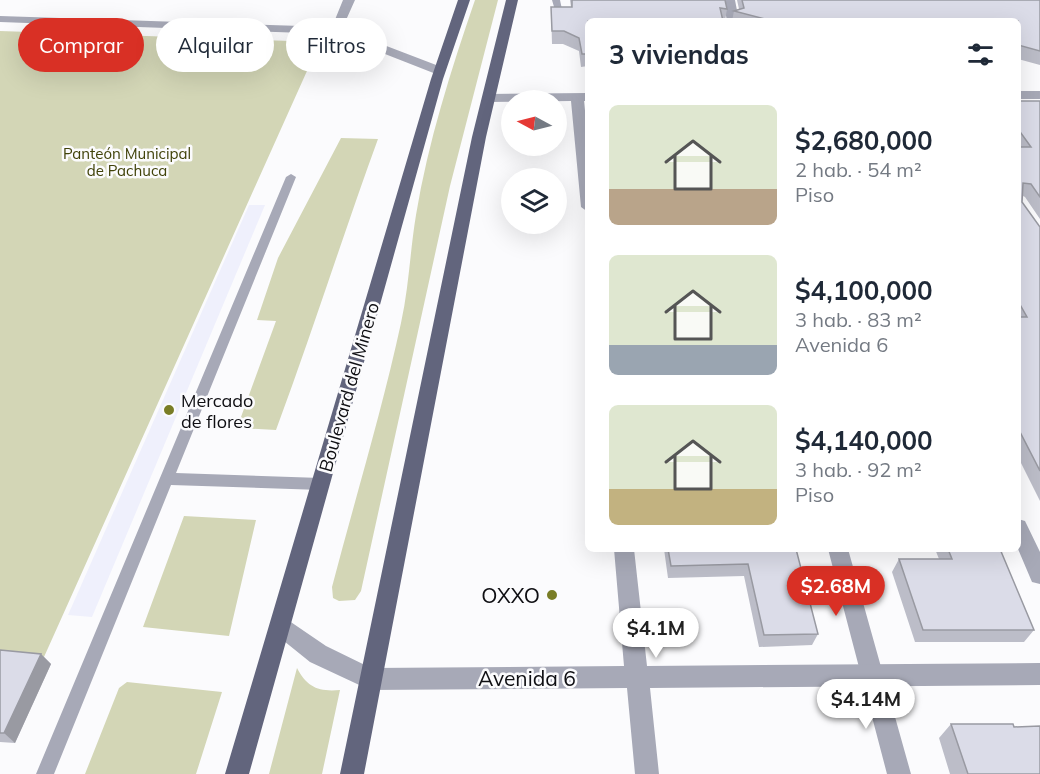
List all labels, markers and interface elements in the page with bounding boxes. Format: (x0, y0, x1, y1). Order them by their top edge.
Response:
chip: Comprar (18, 18, 144, 72)
chip: Alquilar (156, 18, 274, 72)
chip: Filtros (286, 18, 387, 72)
text: 3 viviendas (609, 38, 749, 71)
icon: filters (964, 38, 997, 71)
north arrow (501, 90, 567, 156)
map controls (501, 90, 567, 234)
text: $2,680,000 (795, 124, 933, 157)
icon: home (657, 129, 729, 201)
park label: Panteón Municipal de Pachuca (63, 144, 191, 180)
text: 2 hab. · 54 m² (795, 157, 922, 182)
button: layers (501, 168, 567, 234)
text: Piso (795, 182, 834, 207)
text: $4,100,000 (795, 274, 933, 307)
icon: home (657, 279, 729, 351)
street label: Boulevard del Minero (314, 300, 384, 474)
text: 3 hab. · 83 m² (795, 307, 922, 332)
text: Avenida 6 (795, 332, 888, 357)
place label: Mercado de flores (181, 389, 253, 433)
marker: Mercado de flores (162, 403, 176, 417)
text: $4,140,000 (795, 424, 933, 457)
icon: home (657, 429, 729, 501)
text: 3 hab. · 92 m² (795, 457, 922, 482)
text: Piso (795, 482, 834, 507)
pin: $2.68M (787, 566, 885, 617)
text: $2.68M (801, 573, 871, 598)
place label: OXXO (481, 582, 540, 608)
marker: OXXO (545, 588, 559, 602)
pin: $4.1M (614, 608, 698, 659)
text: $4.1M (627, 615, 685, 640)
street label: Avenida 6 (478, 665, 576, 691)
pin: $4.14M (817, 679, 915, 730)
text: $4.14M (831, 686, 901, 711)

